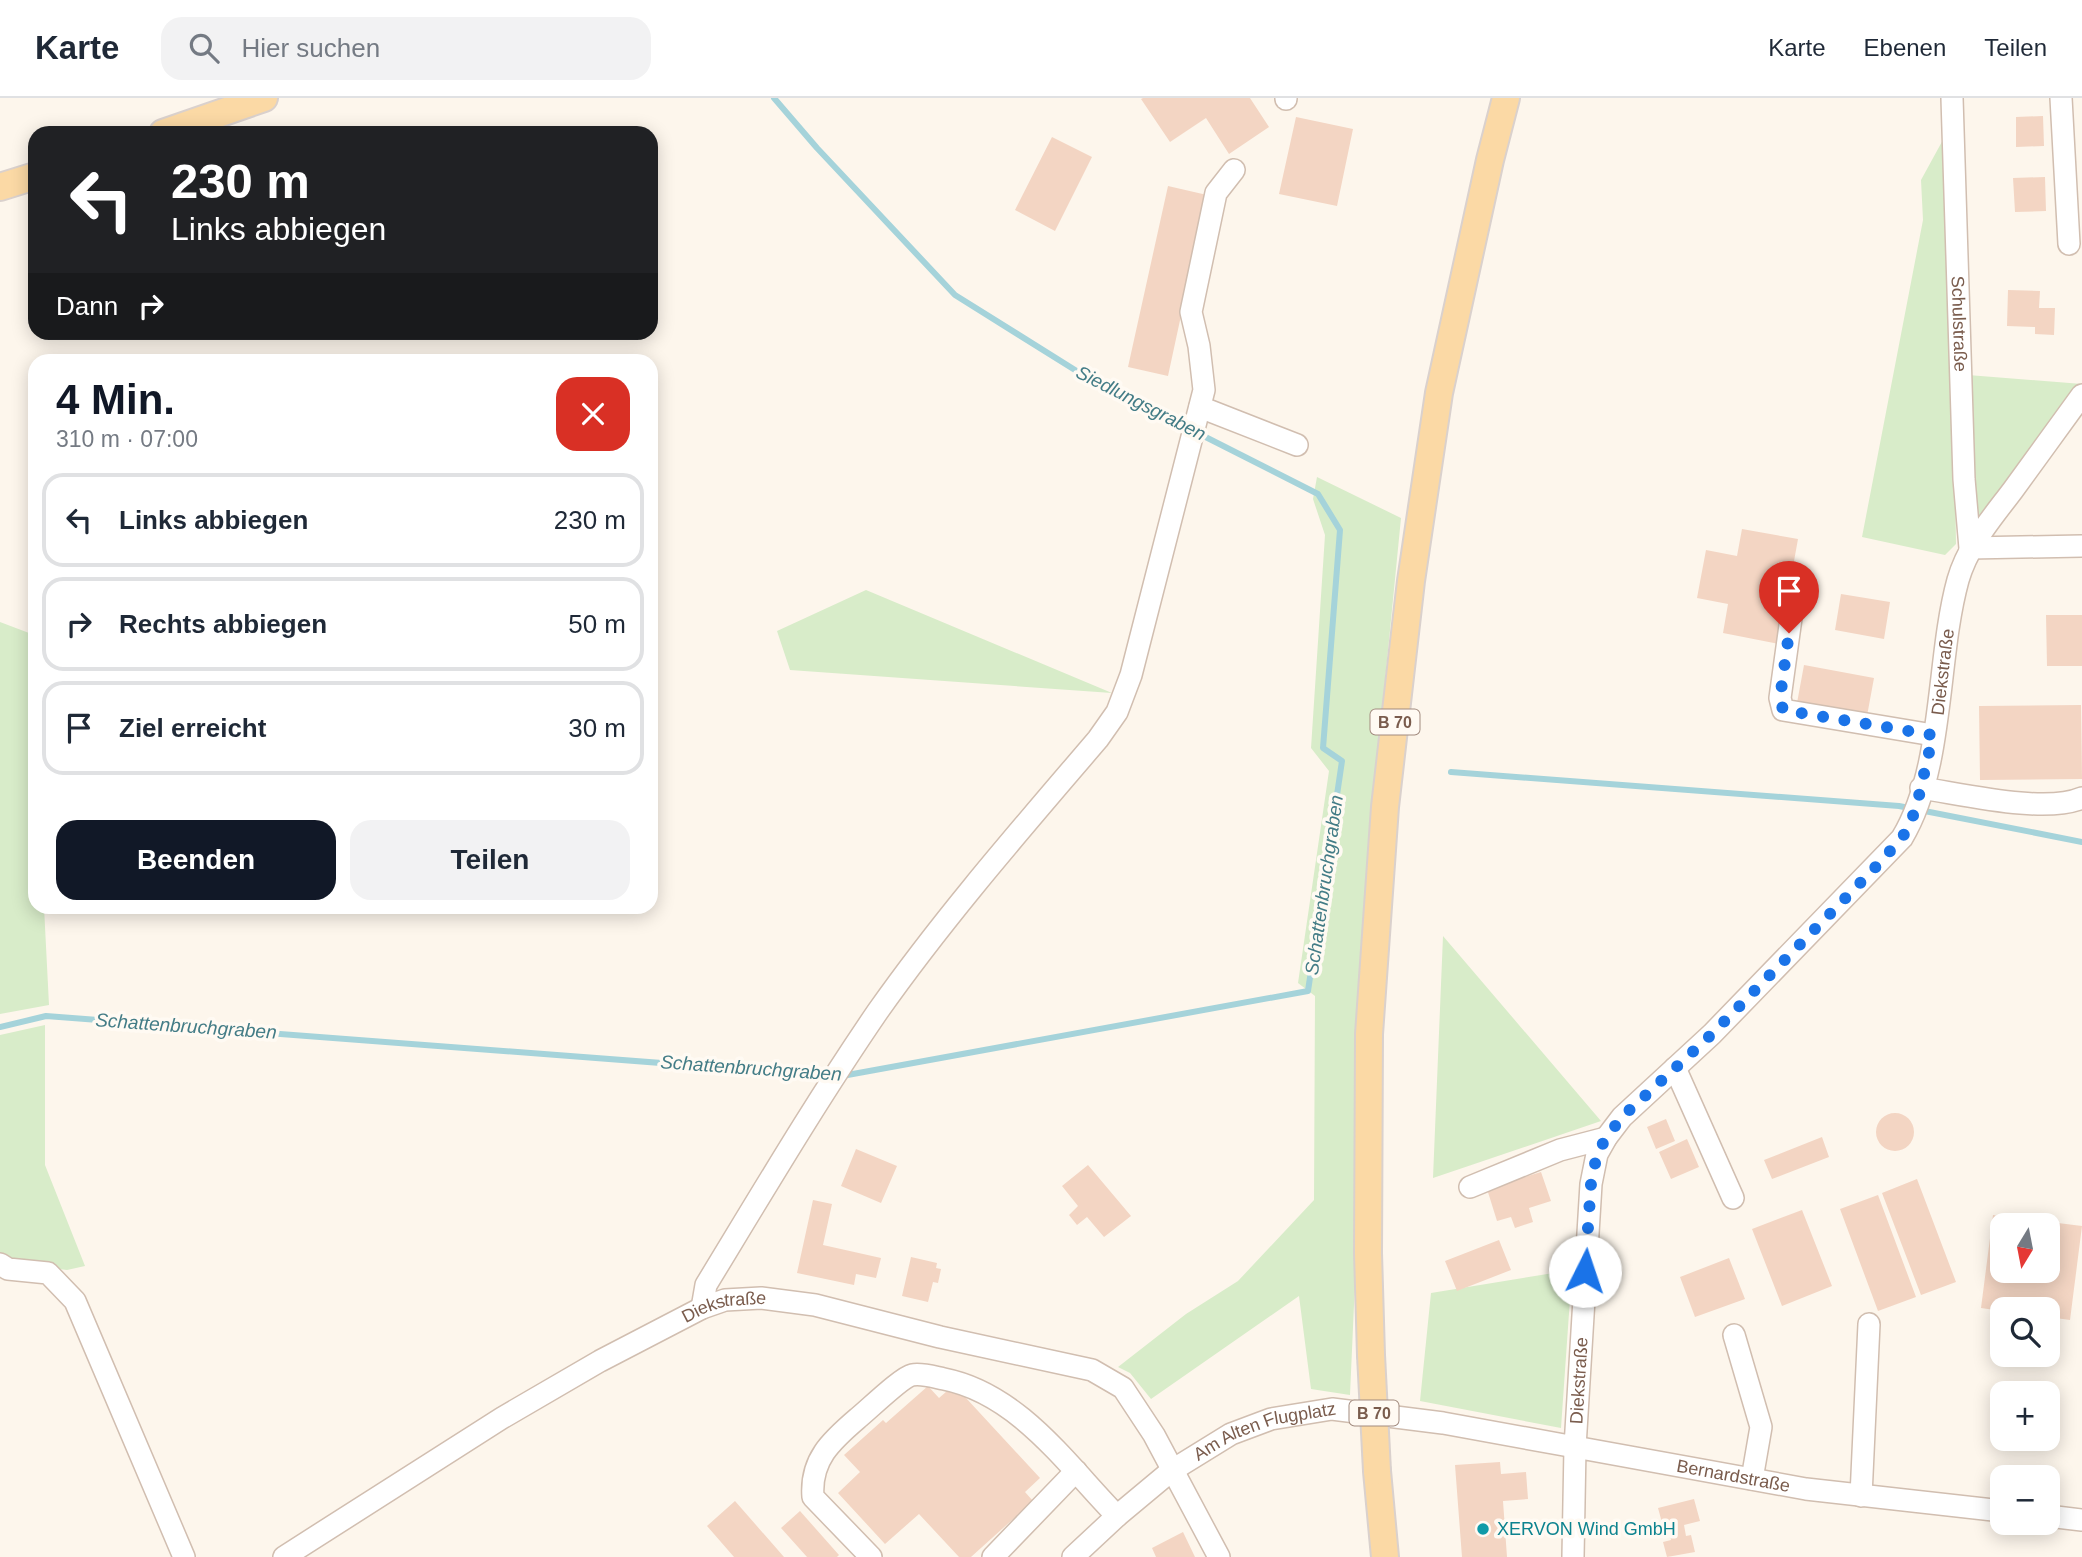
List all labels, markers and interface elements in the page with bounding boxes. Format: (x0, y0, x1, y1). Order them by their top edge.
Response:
search box (161, 17, 651, 80)
text: Karte (35, 29, 119, 66)
icon: search (185, 29, 223, 67)
text: Hier suchen (241, 33, 380, 63)
text: Karte (1768, 34, 1826, 61)
text: Ebenen (1864, 34, 1946, 61)
text: Teilen (1984, 34, 2047, 61)
icon: left (56, 154, 147, 245)
text: 230 m (171, 154, 310, 208)
text: Links abbiegen (171, 211, 386, 247)
street label: Schulstraße (1948, 276, 1971, 372)
icon: right (132, 287, 170, 325)
text: Dann (56, 291, 118, 321)
water label: Siedlungsgraben (1073, 361, 1209, 445)
text: 4 Min. (56, 376, 175, 423)
button: close (556, 377, 630, 451)
text: 310 m · 07:00 (56, 426, 198, 452)
icon: left (60, 501, 98, 539)
text: Links abbiegen (119, 505, 308, 535)
text: 230 m (554, 505, 626, 535)
pin (1759, 561, 1819, 633)
icon: arrive (1770, 572, 1808, 610)
icon: right (60, 605, 98, 643)
text: Rechts abbiegen (119, 609, 327, 639)
text: 50 m (568, 609, 626, 639)
street label: Diekstraße (1928, 627, 1958, 716)
icon: arrive (60, 709, 98, 747)
road number: B 70 (1370, 709, 1420, 734)
text: Ziel erreicht (119, 713, 266, 743)
text: 30 m (568, 713, 626, 743)
water label: Schattenbruchgraben (1301, 794, 1347, 976)
button: Beenden (56, 820, 336, 900)
button: Teilen (350, 820, 630, 900)
water label: Schattenbruchgraben (95, 1009, 277, 1043)
water label: Schattenbruchgraben (660, 1051, 842, 1085)
north arrow (1990, 1213, 2060, 1283)
map controls (1990, 1213, 2060, 1535)
position arrow (1548, 1234, 1622, 1308)
street label: Diekstraße (678, 1287, 768, 1327)
button: search (1990, 1297, 2060, 1367)
street label: Diekstraße (1566, 1337, 1592, 1425)
button: + (1990, 1381, 2060, 1451)
street label: Am Alten Flugplatz (1190, 1399, 1337, 1465)
road number: B 70 (1350, 1400, 1398, 1426)
street label: Bernardstraße (1675, 1456, 1792, 1496)
button: − (1990, 1465, 2060, 1535)
place label: XERVON Wind GmbH (1497, 1519, 1676, 1539)
marker: XERVON Wind GmbH (1475, 1521, 1491, 1537)

